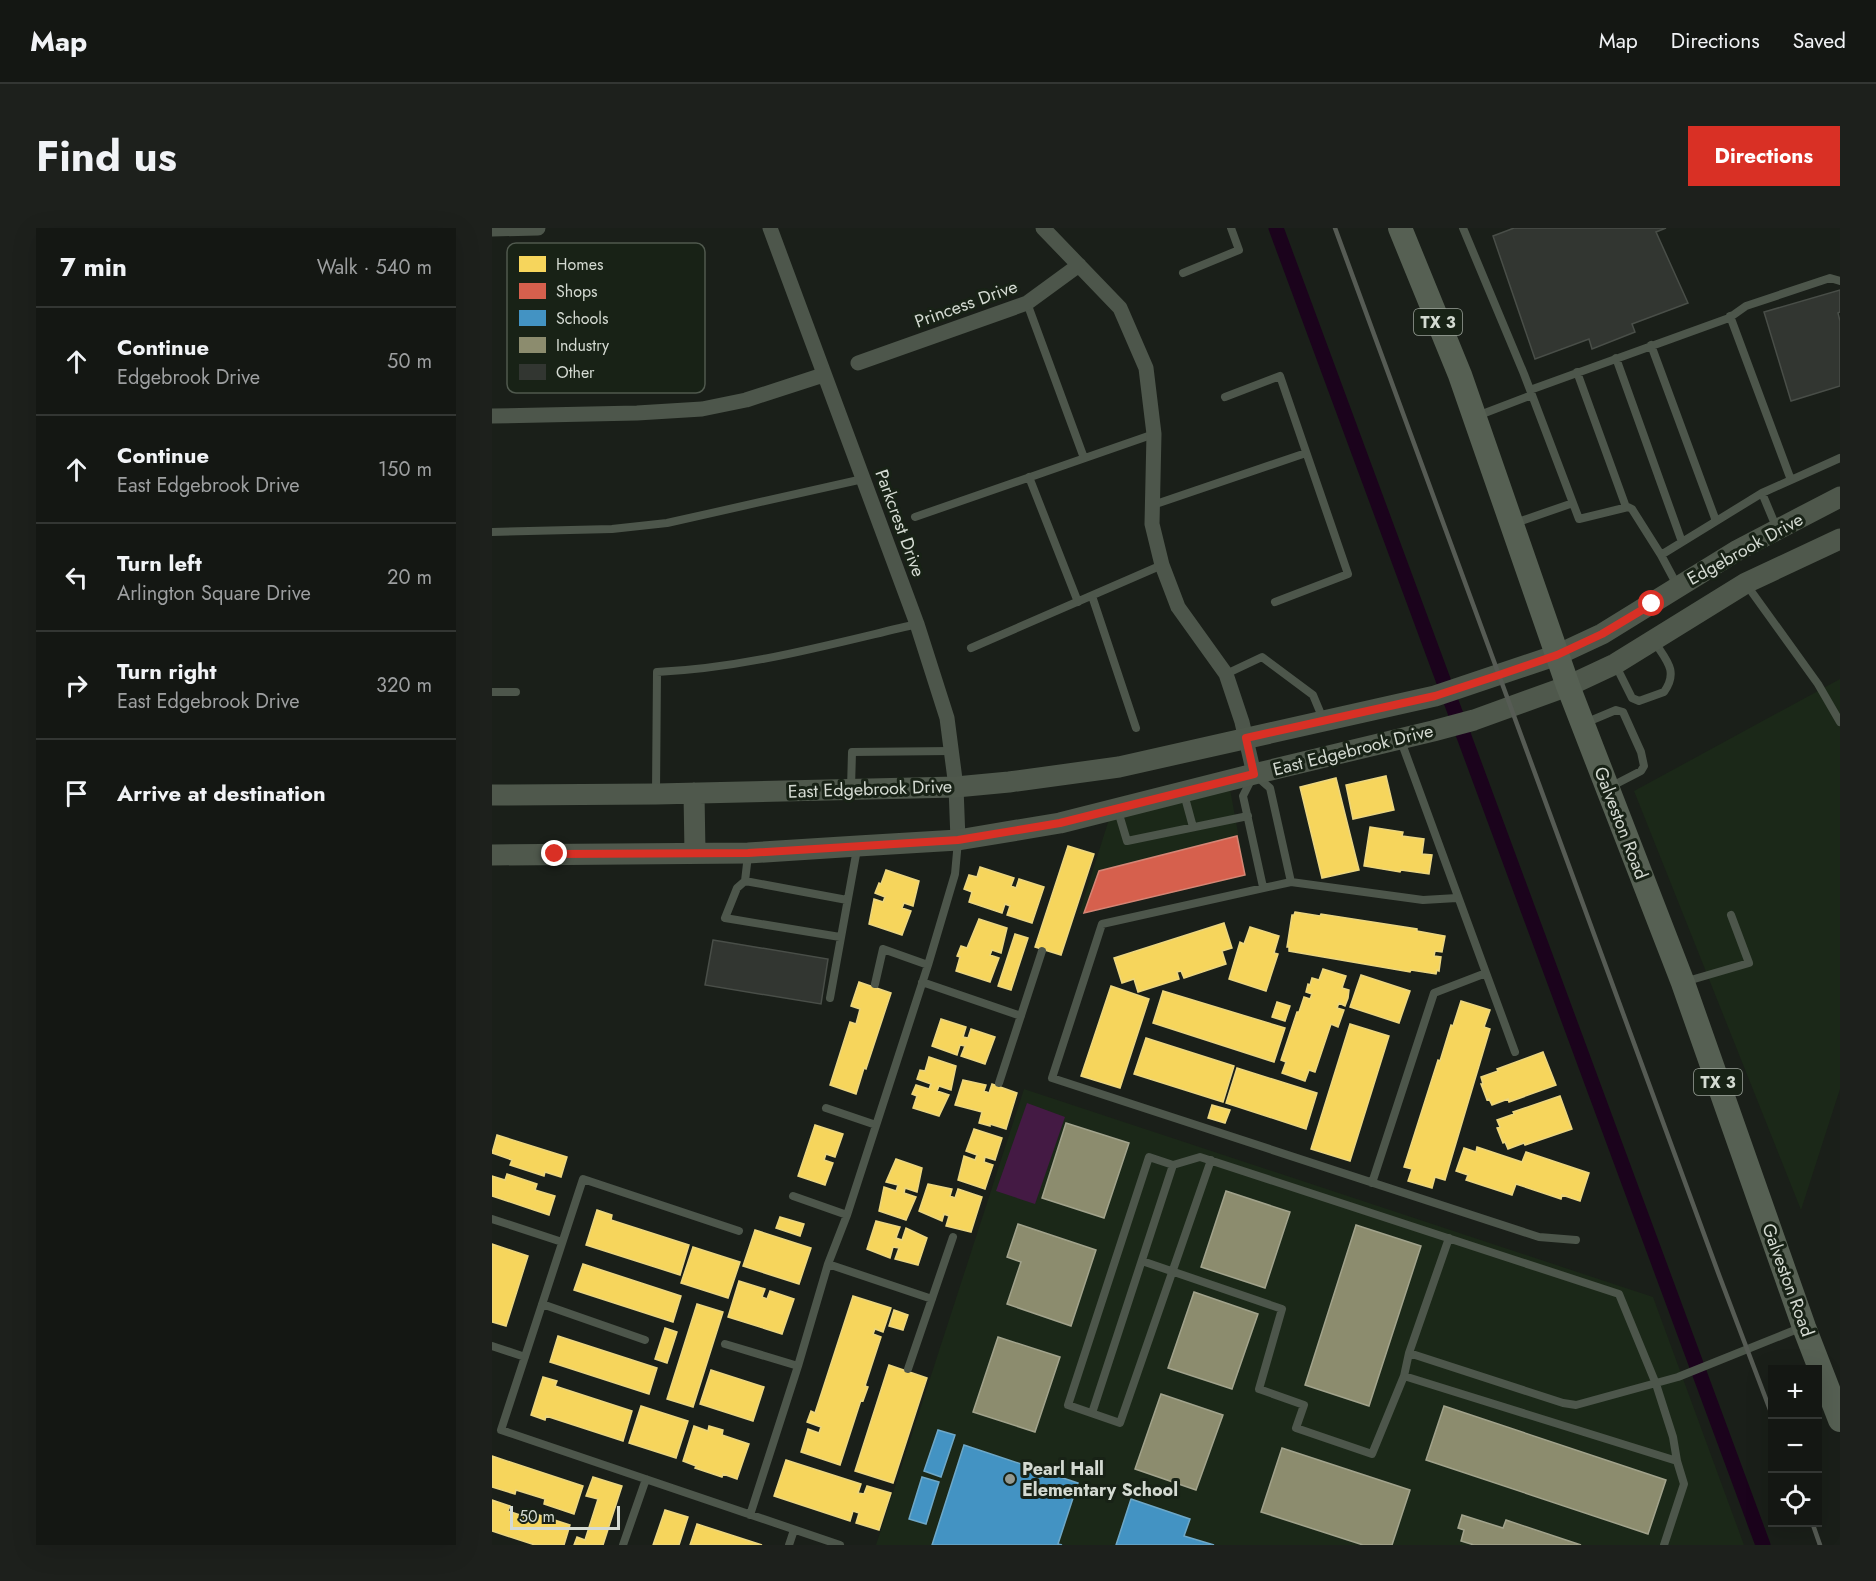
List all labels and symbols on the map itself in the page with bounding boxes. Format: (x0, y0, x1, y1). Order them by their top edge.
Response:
legend (507, 243, 705, 393)
text: Homes (556, 253, 603, 276)
street label: Princess Drive (911, 273, 1021, 335)
text: Shops (556, 280, 597, 303)
text: Schools (556, 307, 608, 330)
road number: TX 3 (1414, 309, 1462, 335)
text: Industry (556, 334, 610, 357)
text: Other (556, 361, 595, 384)
street label: Parkcrest Drive (869, 466, 931, 580)
street label: Edgebrook Drive (1682, 506, 1808, 592)
route start (1638, 590, 1664, 616)
street label: East Edgebrook Drive (1270, 718, 1436, 782)
street label: Galveston Road (1588, 763, 1654, 883)
street label: East Edgebrook Drive (787, 773, 953, 805)
route end (541, 840, 567, 866)
road number: TX 3 (1694, 1069, 1742, 1095)
street label: Galveston Road (1755, 1220, 1821, 1340)
place label: Pearl Hall Elementary School (1022, 1456, 1178, 1503)
marker: Pearl Hall Elementary School (1003, 1472, 1017, 1486)
scale bar (510, 1503, 620, 1530)

